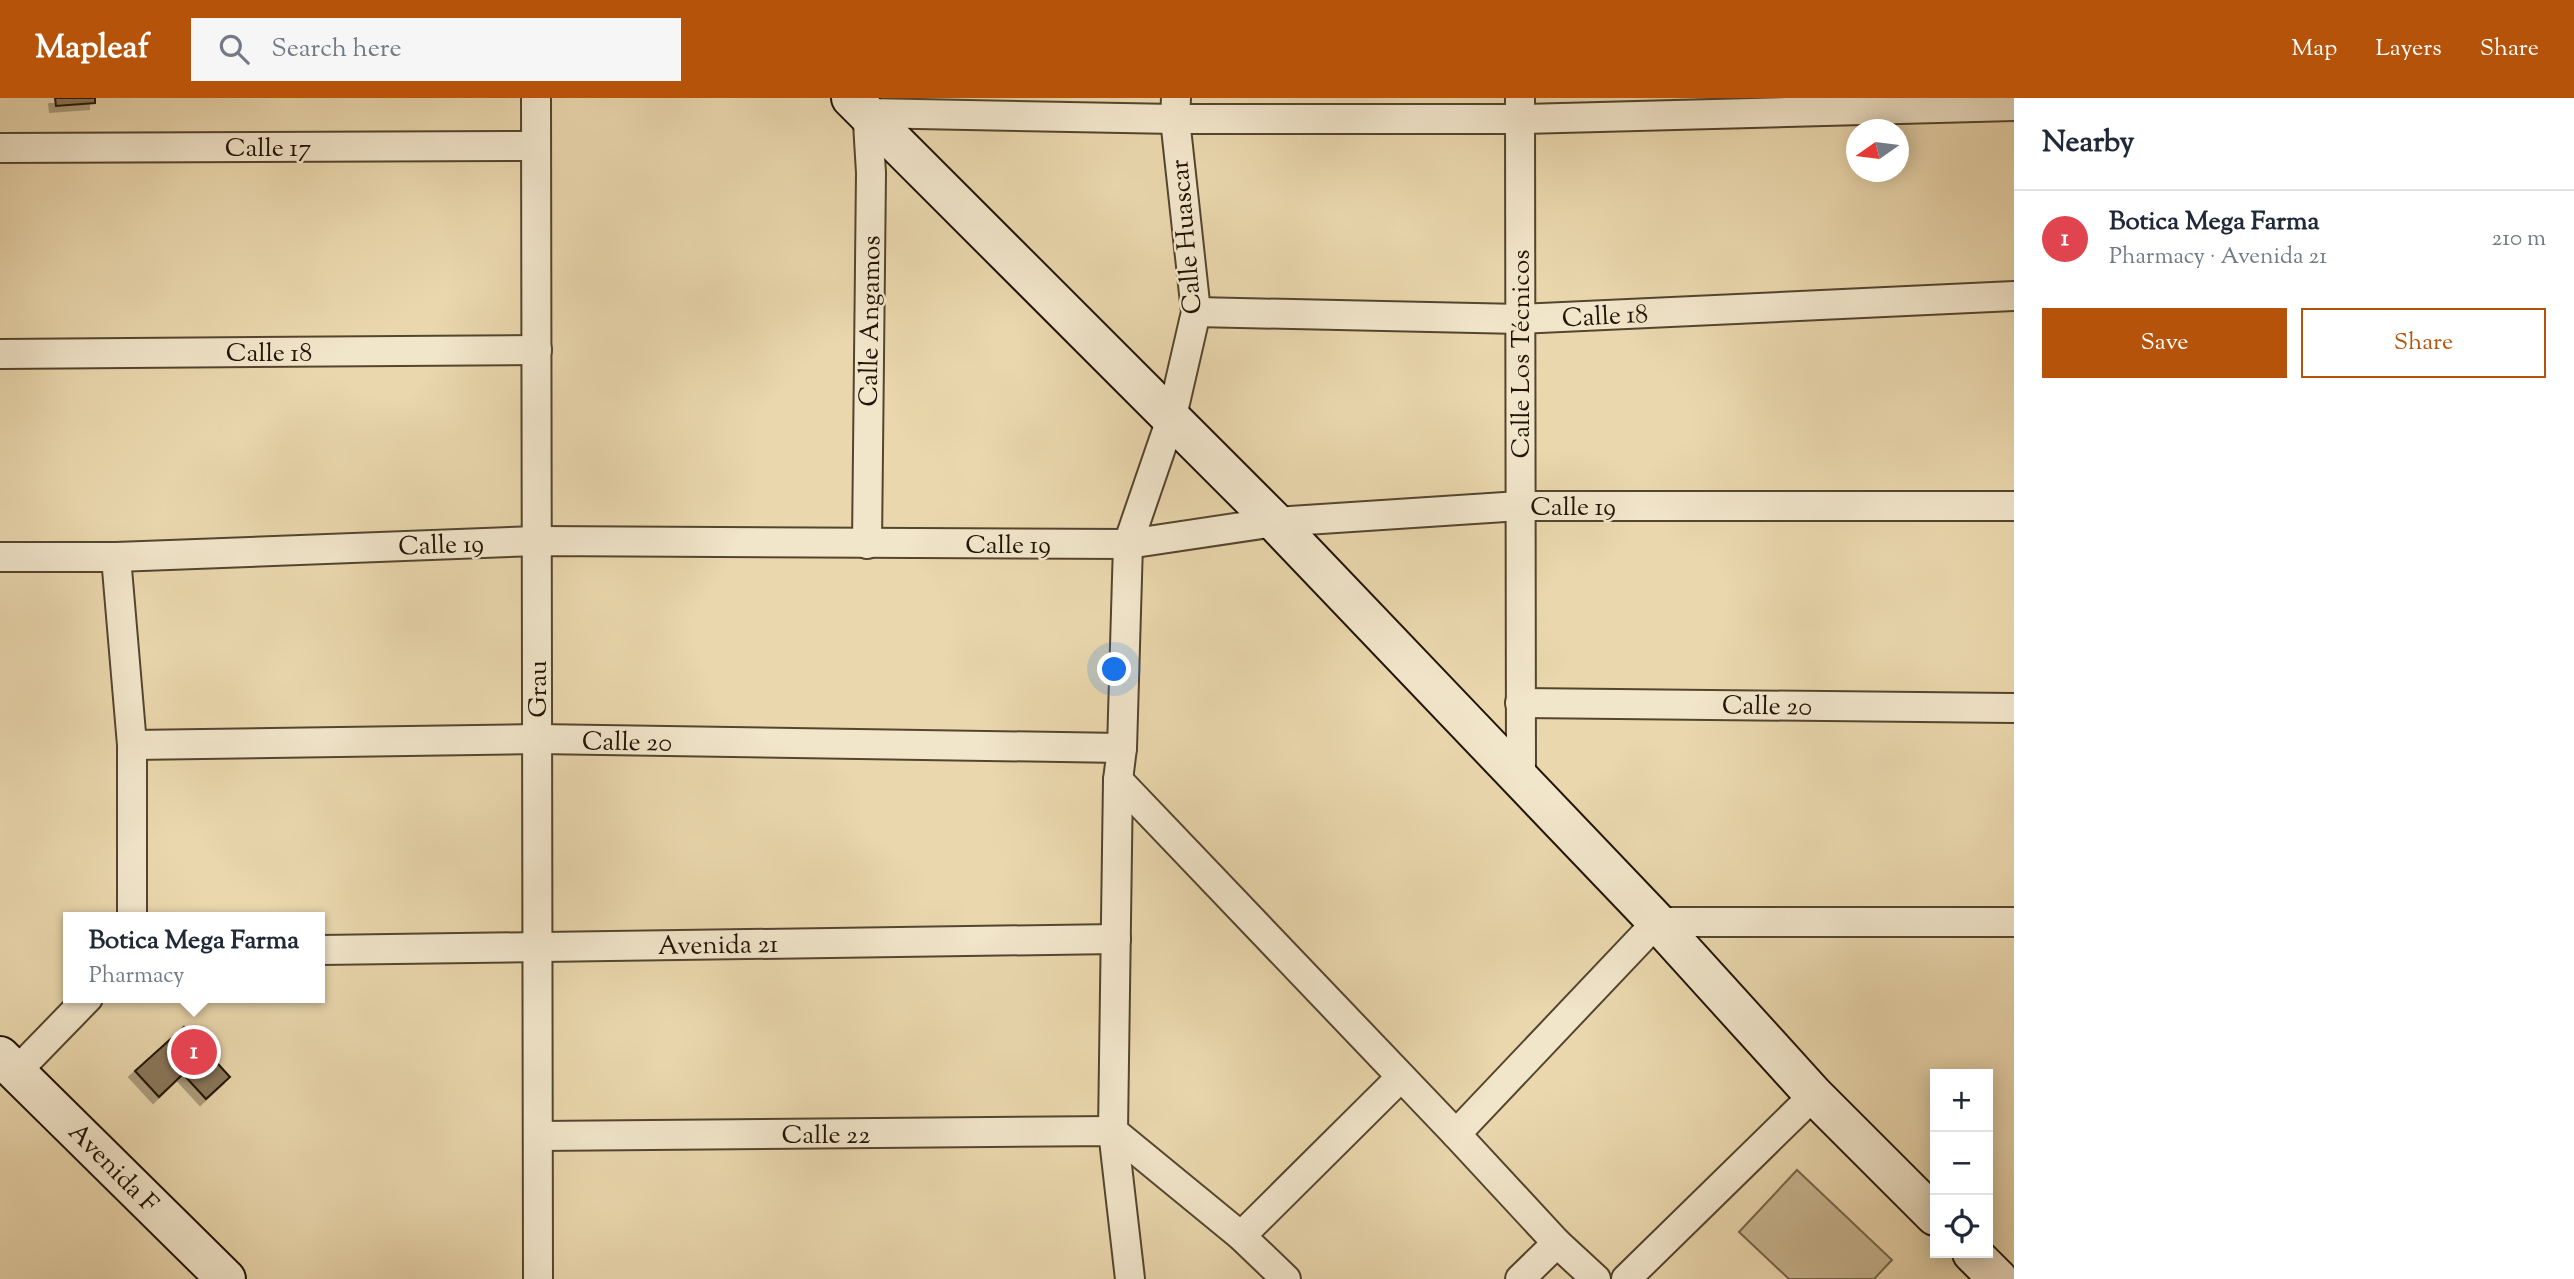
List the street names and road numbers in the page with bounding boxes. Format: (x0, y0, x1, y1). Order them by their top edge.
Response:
street label: Calle 17 (225, 131, 311, 168)
street label: Calle Huascar (1162, 158, 1213, 316)
street label: Calle Angamos (852, 235, 891, 407)
street label: Calle Los Técnicos (1504, 250, 1541, 458)
street label: Calle 18 (1561, 297, 1649, 338)
street label: Calle 18 (226, 336, 312, 373)
street label: Calle 19 (1530, 490, 1616, 527)
street label: Calle 19 (398, 527, 485, 566)
street label: Calle 19 (965, 528, 1051, 565)
street label: Grau (521, 660, 558, 718)
street label: Calle 20 (1721, 688, 1812, 727)
street label: Calle 20 (581, 724, 672, 763)
street label: Avenida 21 (657, 927, 779, 966)
street label: Avenida F (59, 1115, 166, 1222)
street label: Calle 22 (782, 1118, 870, 1155)

